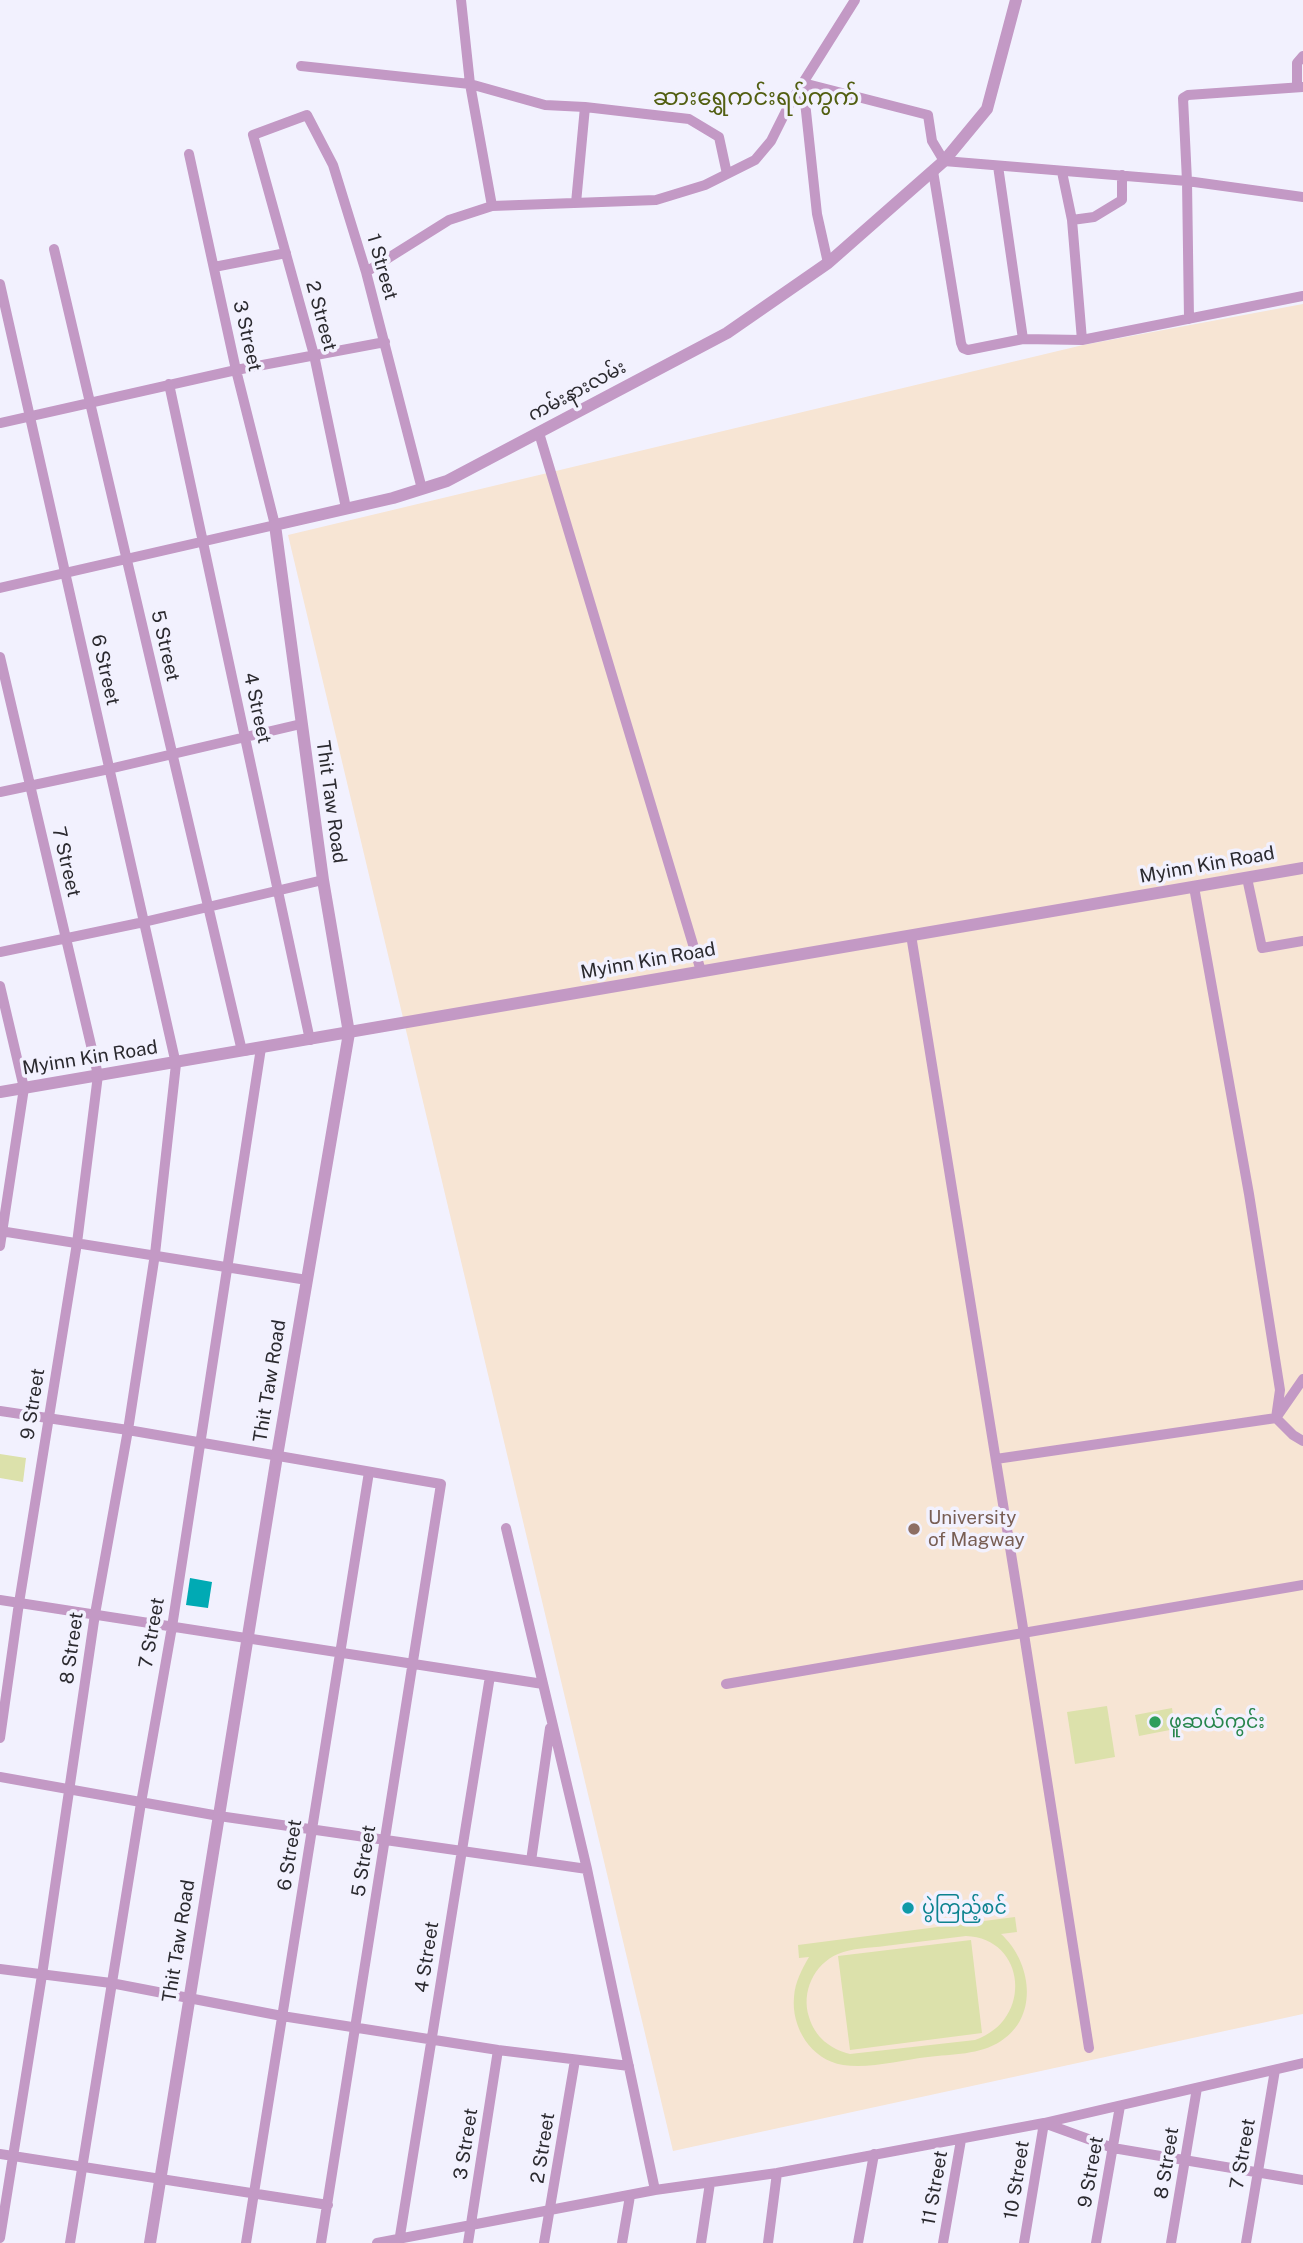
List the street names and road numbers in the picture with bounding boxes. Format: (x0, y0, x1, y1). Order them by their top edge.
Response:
street label: 1 Street (362, 231, 402, 303)
street label: 2 Street (301, 279, 341, 353)
street label: 3 Street (228, 298, 266, 374)
street label: ကမ်းနားလမ်း (524, 356, 630, 426)
street label: 5 Street (146, 608, 184, 684)
street label: 6 Street (86, 632, 124, 708)
street label: 4 Street (238, 670, 276, 746)
street label: Thit Taw Road (311, 739, 351, 865)
street label: 7 Street (47, 825, 85, 899)
street label: Myinn Kin Road (1138, 842, 1276, 888)
street label: Myinn Kin Road (579, 938, 717, 984)
street label: Myinn Kin Road (21, 1036, 159, 1080)
street label: Thit Taw Road (249, 1318, 291, 1444)
street label: 9 Street (16, 1367, 50, 1441)
street label: 7 Street (135, 1596, 169, 1670)
street label: 8 Street (56, 1611, 88, 1685)
street label: 6 Street (273, 1818, 307, 1892)
street label: 5 Street (347, 1824, 381, 1898)
street label: Thit Taw Road (158, 1878, 200, 2004)
street label: 4 Street (410, 1920, 444, 1994)
street label: 3 Street (449, 2107, 483, 2181)
street label: 2 Street (526, 2111, 560, 2185)
street label: 7 Street (1226, 2117, 1260, 2191)
street label: 8 Street (1150, 2125, 1184, 2201)
street label: 9 Street (1074, 2135, 1108, 2209)
street label: 10 Street (1000, 2139, 1034, 2221)
street label: 11 Street (917, 2149, 953, 2227)

